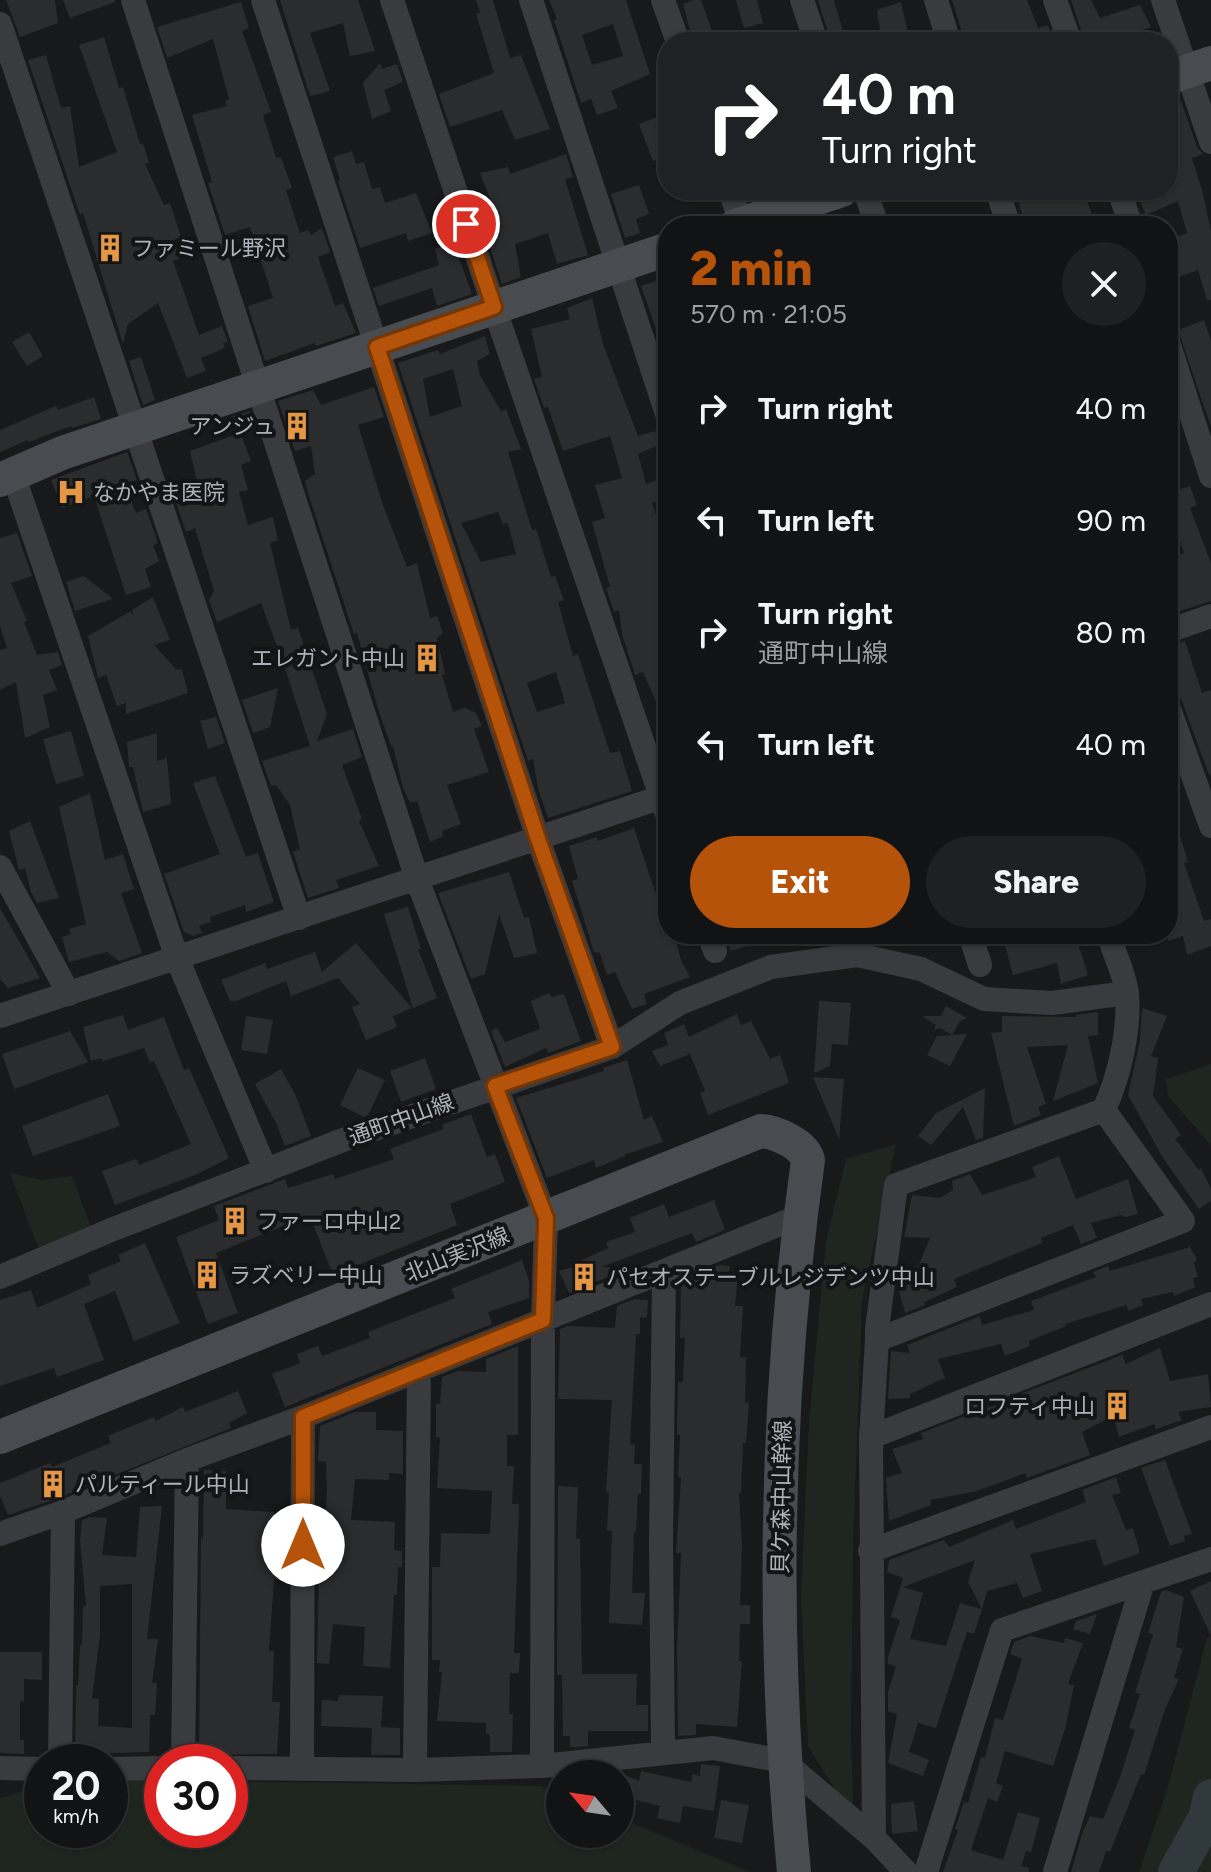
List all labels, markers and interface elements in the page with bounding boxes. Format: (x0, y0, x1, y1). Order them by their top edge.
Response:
text: 40 m (822, 61, 956, 128)
icon: right (690, 64, 794, 168)
text: Turn right (822, 129, 977, 172)
pin (432, 190, 500, 258)
icon: arrive (444, 202, 488, 246)
building icon: ファミール野沢 (95, 233, 125, 263)
place label: ファミール野沢 (132, 235, 286, 262)
text: 2 min (690, 239, 813, 297)
button: close (1062, 242, 1146, 326)
text: 570 m · 21:05 (690, 298, 847, 330)
icon: right (690, 386, 734, 430)
text: Turn right (758, 390, 893, 427)
text: 40 m (1075, 390, 1146, 427)
building icon: アンジュ (282, 411, 312, 441)
place label: アンジュ (189, 413, 275, 440)
hospital icon: なかやま医院 (56, 477, 86, 507)
place label: なかやま医院 (93, 479, 225, 506)
icon: left (690, 498, 734, 542)
text: Turn left (758, 502, 875, 539)
text: 90 m (1077, 502, 1146, 539)
text: Turn right (758, 595, 893, 632)
icon: right (690, 610, 734, 654)
text: 80 m (1075, 614, 1146, 651)
text: 通町中山線 (758, 637, 888, 669)
building icon: エレガント中山 (412, 643, 442, 673)
place label: エレガント中山 (251, 645, 405, 672)
icon: left (690, 722, 734, 766)
text: Turn left (758, 726, 875, 763)
text: 40 m (1075, 726, 1146, 763)
button: Exit (690, 836, 910, 928)
button: Share (926, 836, 1146, 928)
street label: 通町中山線 (345, 1088, 457, 1151)
building icon: ファーロ中山2 (220, 1206, 250, 1236)
place label: ファーロ中山2 (257, 1208, 401, 1235)
street label: 北山実沢線 (401, 1221, 513, 1288)
building icon: ラズベリー中山 (192, 1260, 222, 1290)
place label: ラズベリー中山 (229, 1262, 383, 1289)
building icon: パセオステーブルレジデンツ中山 (569, 1262, 599, 1292)
place label: パセオステーブルレジデンツ中山 (606, 1264, 935, 1291)
building icon: ロフティ中山 (1102, 1391, 1132, 1421)
place label: ロフティ中山 (964, 1393, 1095, 1420)
street label: 貝ケ森中山幹線 (767, 1420, 796, 1574)
building icon: パルティール中山 (38, 1469, 68, 1499)
place label: パルティール中山 (75, 1471, 250, 1498)
position arrow (261, 1503, 345, 1587)
speed limit sign: 30 (144, 1744, 248, 1848)
north arrow (546, 1760, 634, 1848)
map controls (546, 1760, 634, 1848)
text: 20 (51, 1762, 101, 1810)
text: km/h (53, 1804, 99, 1828)

